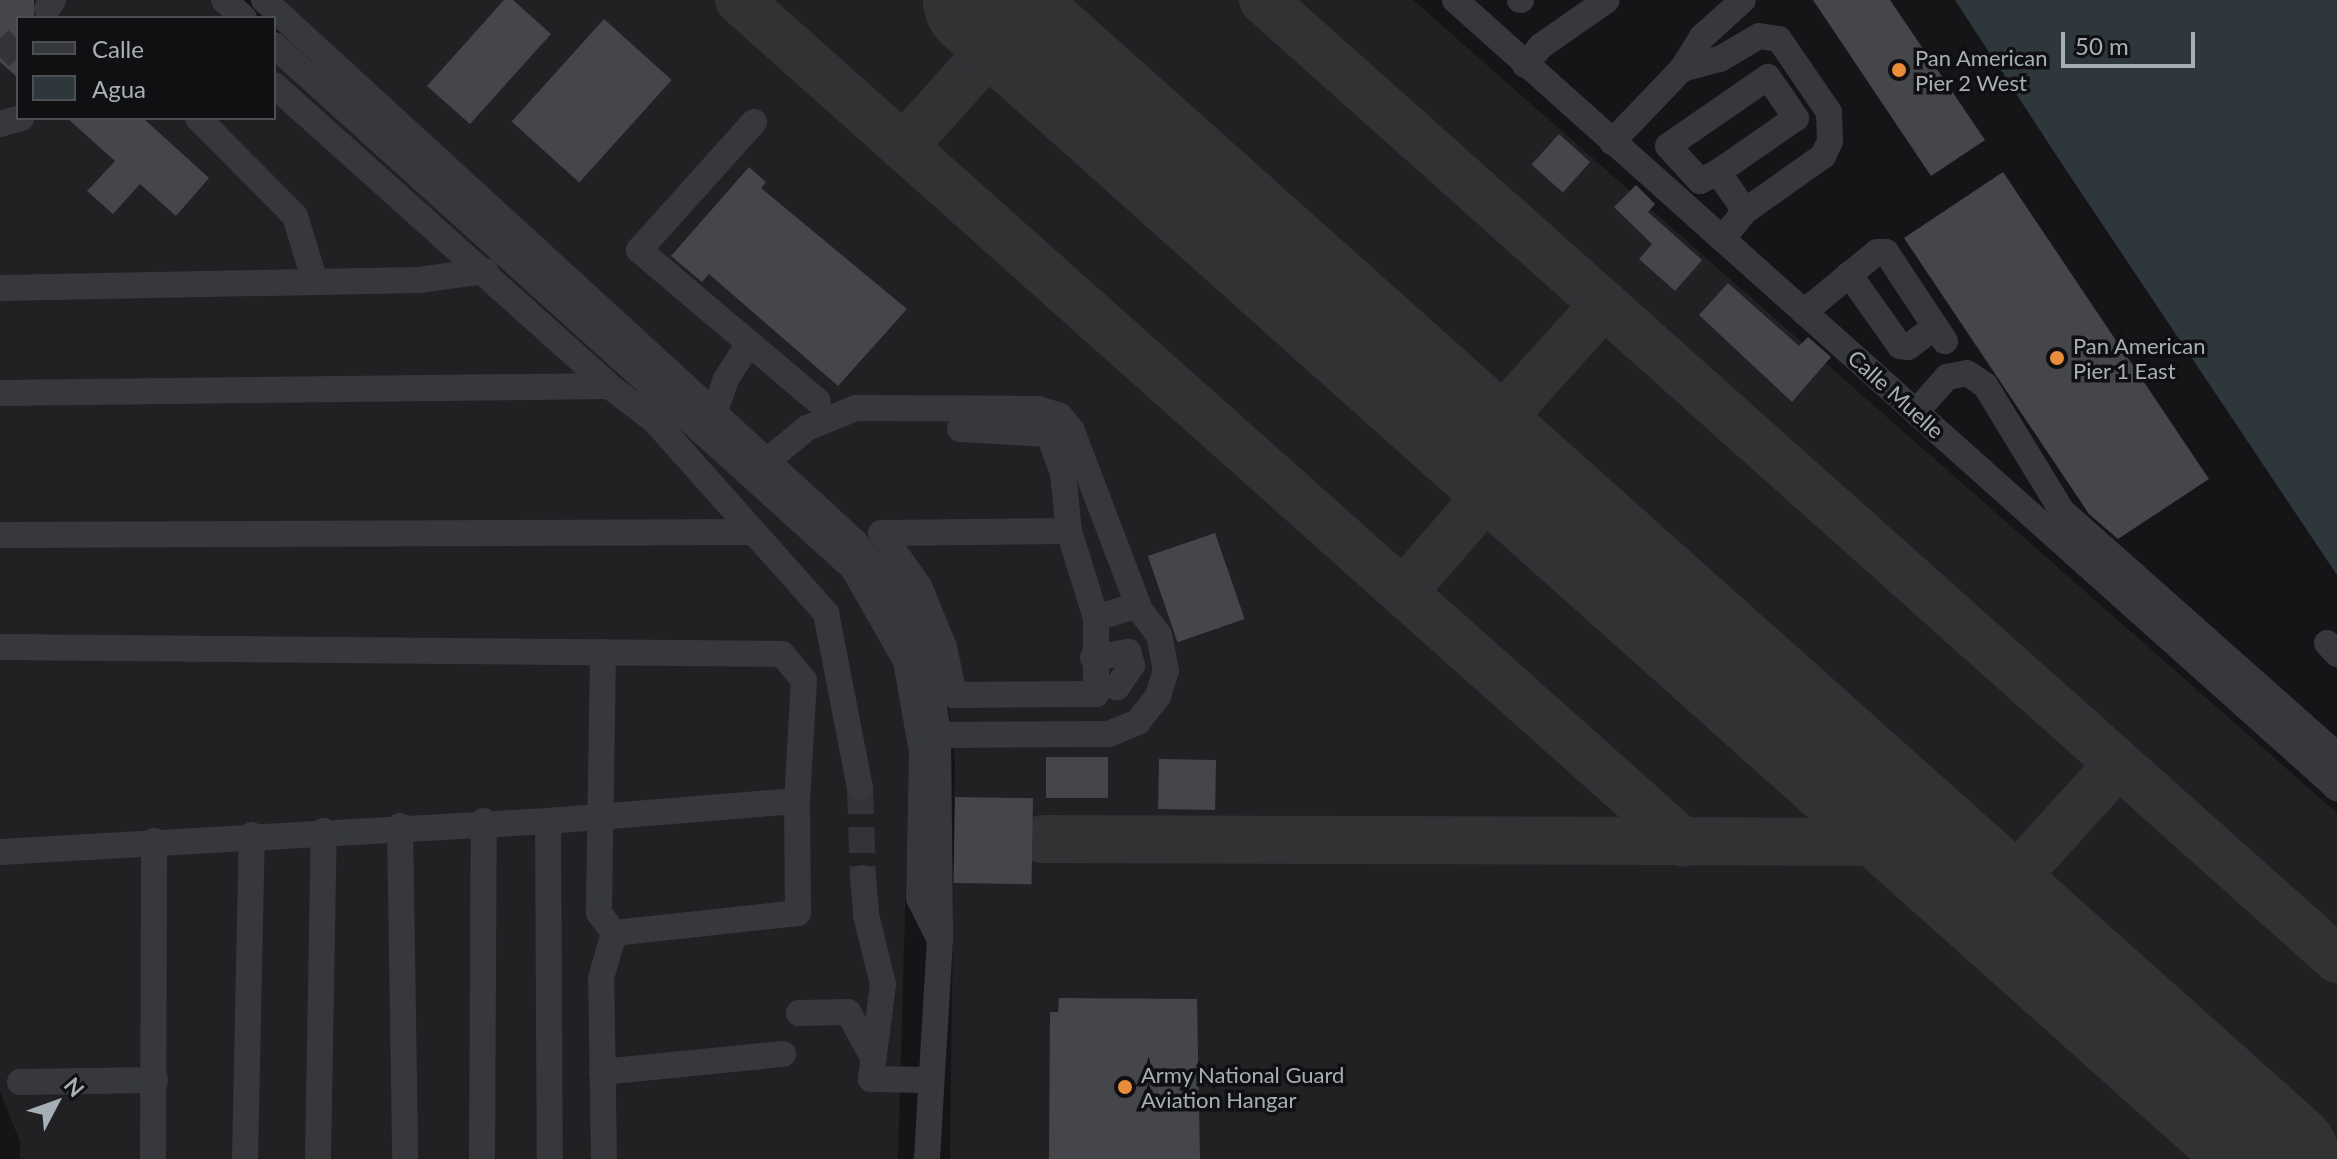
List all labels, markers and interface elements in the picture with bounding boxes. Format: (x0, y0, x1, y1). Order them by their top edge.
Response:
legend (16, 16, 276, 120)
scale bar (2065, 16, 2199, 66)
text: 50 m (2075, 31, 2129, 60)
text: Calle (92, 34, 144, 63)
place label: Pan American Pier 2 West (1915, 44, 2048, 96)
marker: Pan American Pier 2 West (1890, 61, 1908, 79)
text: Agua (92, 74, 146, 103)
place label: Pan American Pier 1 East (2073, 332, 2206, 384)
street label: Calle Muelle (1843, 344, 1949, 444)
marker: Pan American Pier 1 East (2048, 349, 2066, 367)
place label: Army National Guard Aviation Hangar (1141, 1061, 1345, 1112)
north arrow (16, 1063, 96, 1143)
text: N (59, 1072, 90, 1102)
marker: Army National Guard Aviation Hangar (1116, 1078, 1134, 1096)

